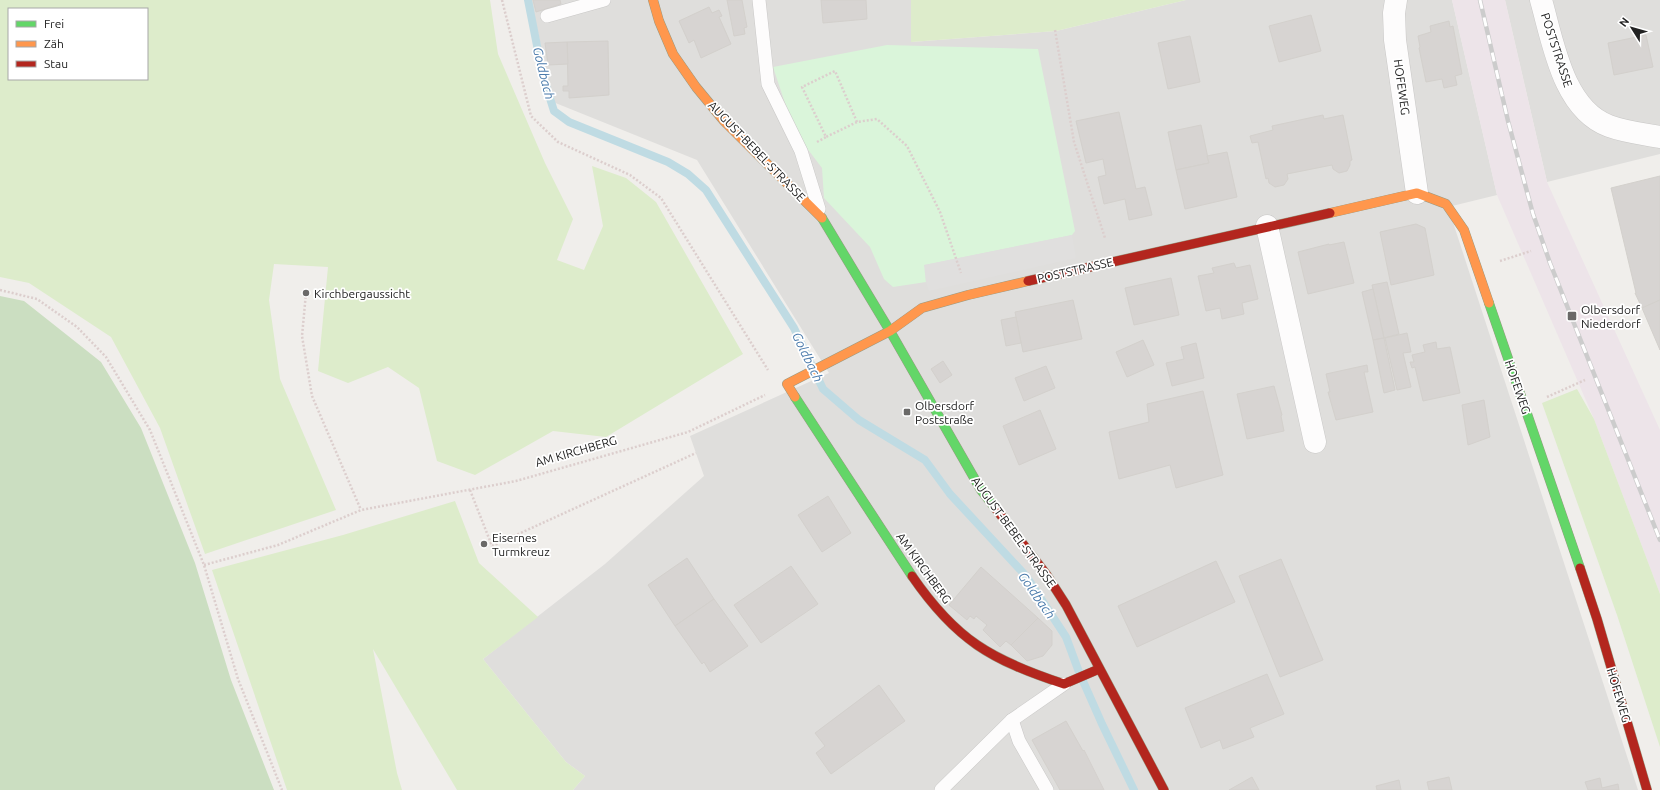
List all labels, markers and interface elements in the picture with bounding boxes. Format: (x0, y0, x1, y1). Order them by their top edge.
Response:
legend (8, 8, 148, 80)
north arrow (1612, 8, 1652, 48)
street label: POSTSTRASSE (1539, 11, 1575, 89)
text: N (1617, 15, 1631, 29)
text: Frei (44, 17, 64, 30)
text: Zäh (44, 37, 64, 50)
water label: Goldbach (531, 45, 557, 101)
text: Stau (44, 57, 68, 70)
street label: HOFEWEG (1392, 58, 1412, 116)
street label: AUGUST-BEBEL-STRASSE (706, 98, 808, 204)
street label: POSTSTRASSE (1036, 255, 1114, 285)
place label: Kirchbergaussicht (314, 287, 410, 300)
marker: Kirchbergaussicht (301, 288, 311, 298)
place label: Olbersdorf Niederdorf (1581, 303, 1641, 330)
marker: Olbersdorf Niederdorf (1566, 310, 1578, 322)
water label: Goldbach (790, 330, 826, 384)
street label: HOFEWEG (1503, 358, 1533, 416)
place label: Olbersdorf Poststraße (915, 399, 974, 426)
marker: Olbersdorf Poststraße (902, 407, 912, 417)
street label: AM KIRCHBERG (534, 433, 618, 469)
street label: AUGUST-BEBEL-STRASSE (969, 474, 1059, 590)
street label: AM KIRCHBERG (894, 530, 954, 606)
place label: Eisernes Turmkreuz (492, 531, 550, 558)
marker: Eisernes Turmkreuz (479, 539, 489, 549)
water label: Goldbach (1016, 569, 1058, 621)
street label: HOFEWEG (1605, 666, 1633, 724)

